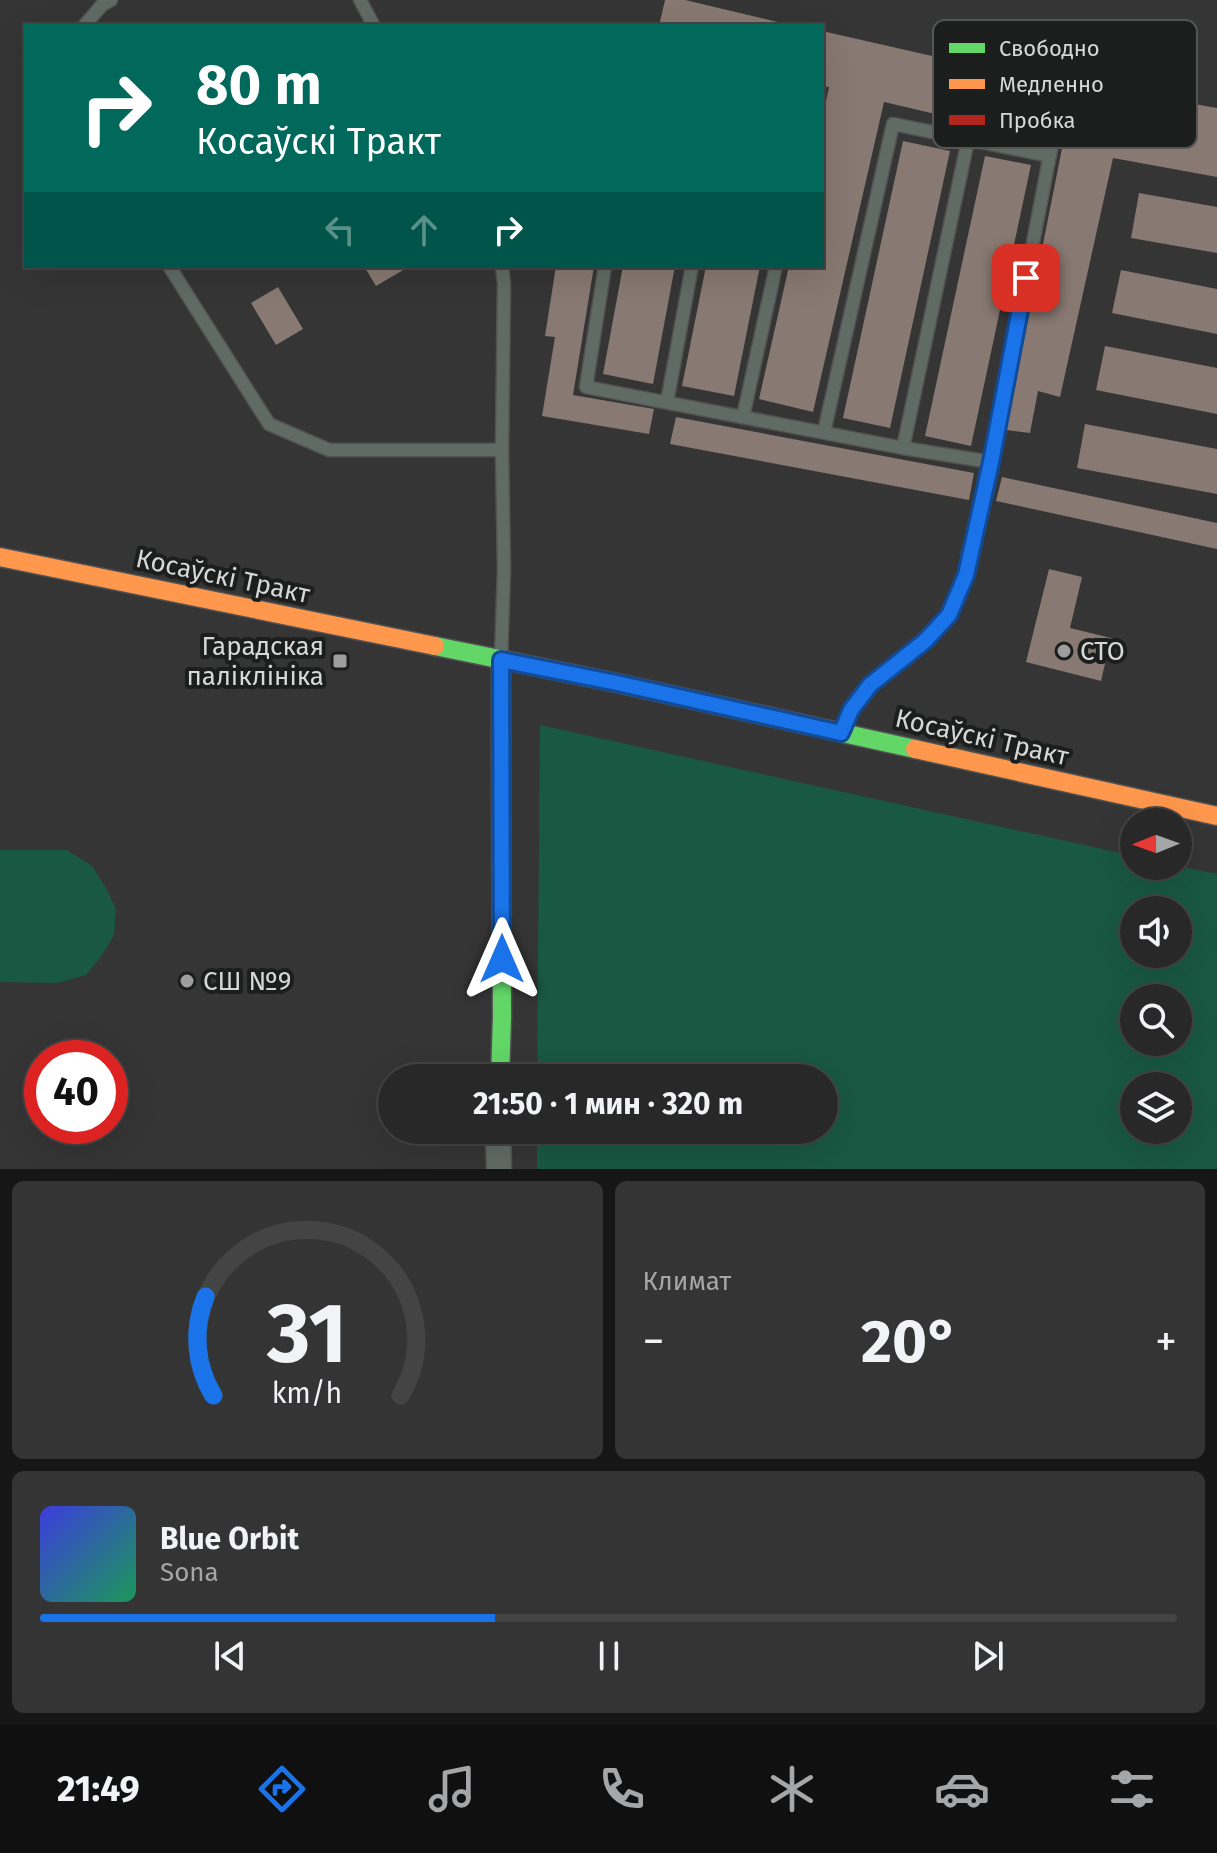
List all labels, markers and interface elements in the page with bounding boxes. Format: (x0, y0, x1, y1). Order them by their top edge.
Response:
legend (933, 20, 1197, 148)
text: Свободно (999, 35, 1100, 62)
text: 80 m (196, 52, 322, 119)
icon: right (64, 56, 168, 160)
text: Медленно (999, 71, 1104, 98)
text: Пробка (999, 107, 1076, 134)
text: Косаўскі Тракт (196, 120, 441, 164)
icon: left (318, 208, 362, 252)
icon: ahead (402, 208, 446, 252)
icon: right (486, 208, 530, 252)
pin (992, 244, 1060, 312)
icon: arrive (1004, 256, 1048, 300)
street label: Косаўскі Тракт (133, 543, 313, 610)
place label: Гарадская паліклініка (186, 631, 324, 692)
place label: СТО (1080, 636, 1125, 667)
marker: СТО (1055, 642, 1073, 660)
marker: Гарадская паліклініка (331, 652, 349, 670)
street label: Косаўскі Тракт (892, 702, 1072, 773)
north arrow (1120, 808, 1192, 880)
map controls (1120, 808, 1192, 1144)
button: sound (1120, 896, 1192, 968)
position arrow (460, 917, 544, 1001)
place label: СШ №9 (203, 966, 291, 997)
marker: СШ №9 (178, 972, 196, 990)
button: search (1120, 984, 1192, 1056)
speed limit sign: 40 (24, 1040, 128, 1144)
button: layers (1120, 1072, 1192, 1144)
text: 21:50 · 1 мин · 320 m (473, 1086, 743, 1122)
text: Климат (643, 1266, 731, 1297)
text: 31 (266, 1284, 347, 1384)
text: 20° (861, 1306, 958, 1378)
text: − (643, 1315, 665, 1368)
text: + (1155, 1315, 1177, 1368)
text: km/h (272, 1376, 343, 1411)
text: Blue Orbit (160, 1521, 299, 1557)
text: Sona (160, 1557, 219, 1588)
icon: previous (208, 1634, 252, 1678)
icon: pause (587, 1634, 631, 1678)
icon: next (966, 1634, 1010, 1678)
icon: directions (254, 1761, 310, 1817)
icon: music (424, 1761, 480, 1817)
icon: phone (594, 1761, 650, 1817)
icon: climate (764, 1761, 820, 1817)
icon: car (934, 1761, 990, 1817)
icon: filters (1104, 1761, 1160, 1817)
text: 21:49 (57, 1767, 140, 1811)

